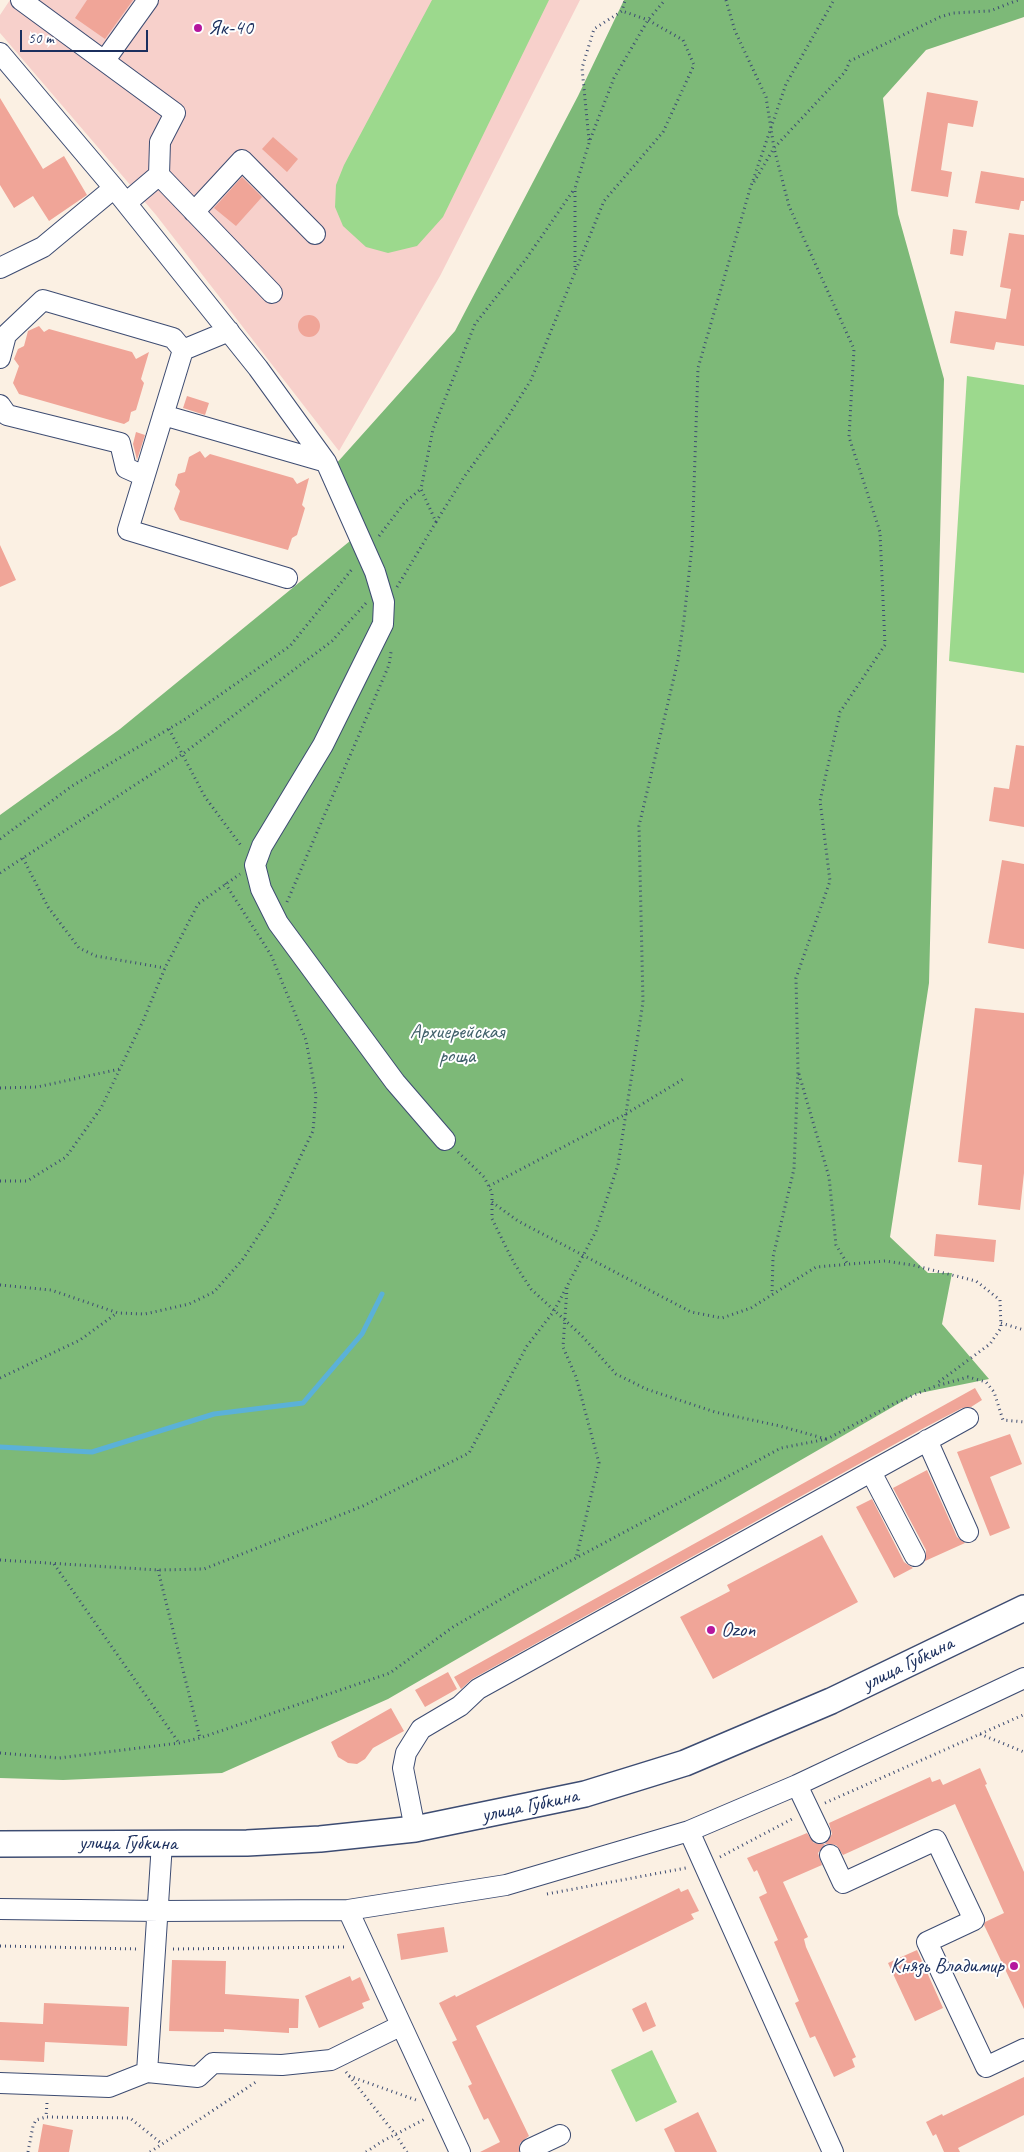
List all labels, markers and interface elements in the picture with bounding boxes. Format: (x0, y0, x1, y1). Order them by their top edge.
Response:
place label: Як-40 (208, 15, 253, 41)
scale bar (22, 20, 150, 52)
marker: Як-40 (192, 22, 204, 34)
text: 50 m (28, 29, 54, 48)
park label: Архиерейская роща (410, 1019, 504, 1069)
place label: Ozon (721, 1617, 756, 1643)
marker: Ozon (705, 1624, 717, 1636)
street label: улица Губкина (858, 1631, 958, 1697)
street label: улица Губкина (479, 1783, 581, 1829)
street label: улица Губкина (79, 1830, 177, 1856)
place label: Князь Владимир (890, 1953, 1004, 1979)
marker: Князь Владимир (1008, 1960, 1020, 1972)

